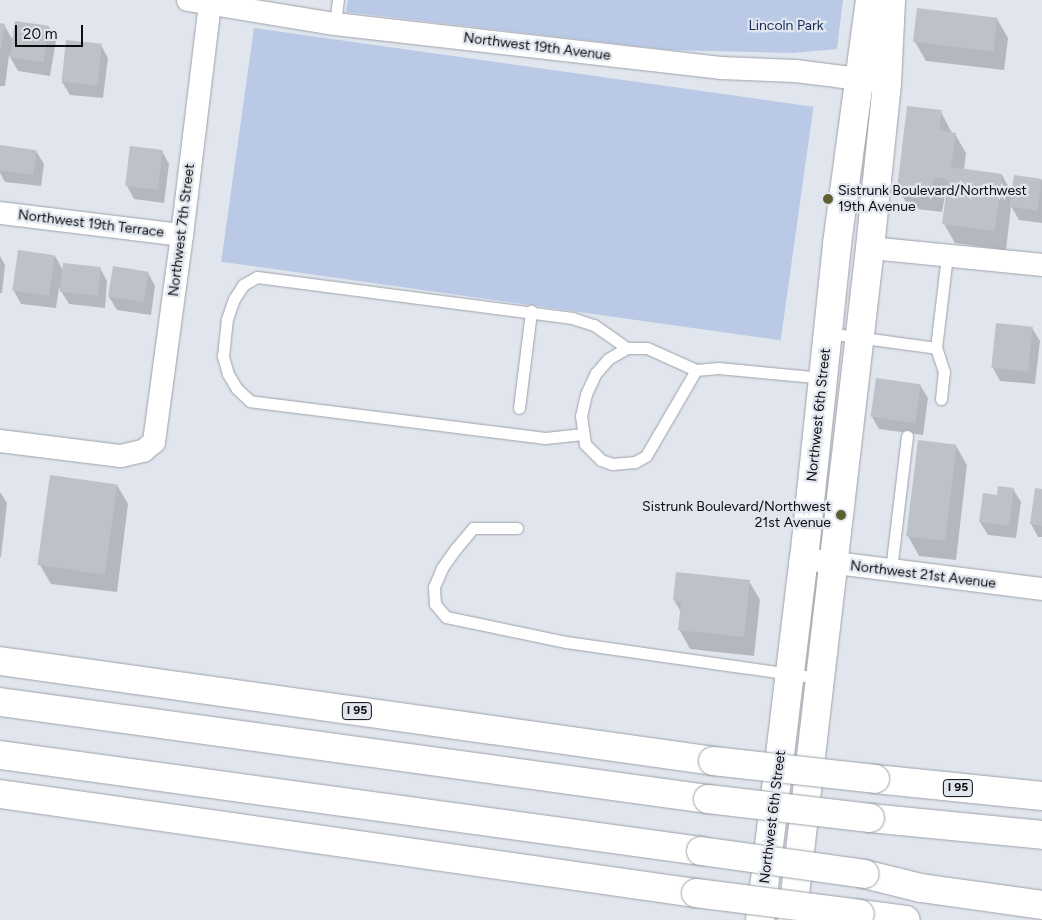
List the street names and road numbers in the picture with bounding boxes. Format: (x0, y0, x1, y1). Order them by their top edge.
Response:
street label: Northwest 19th Avenue (463, 30, 611, 64)
street label: Northwest 7th Street (166, 163, 198, 297)
street label: Northwest 19th Terrace (17, 207, 165, 241)
street label: Northwest 6th Street (804, 347, 834, 483)
street label: Northwest 21st Avenue (849, 558, 997, 592)
road number: I 95 (341, 701, 373, 720)
street label: Northwest 6th Street (756, 749, 790, 885)
road number: I 95 (942, 778, 974, 798)

